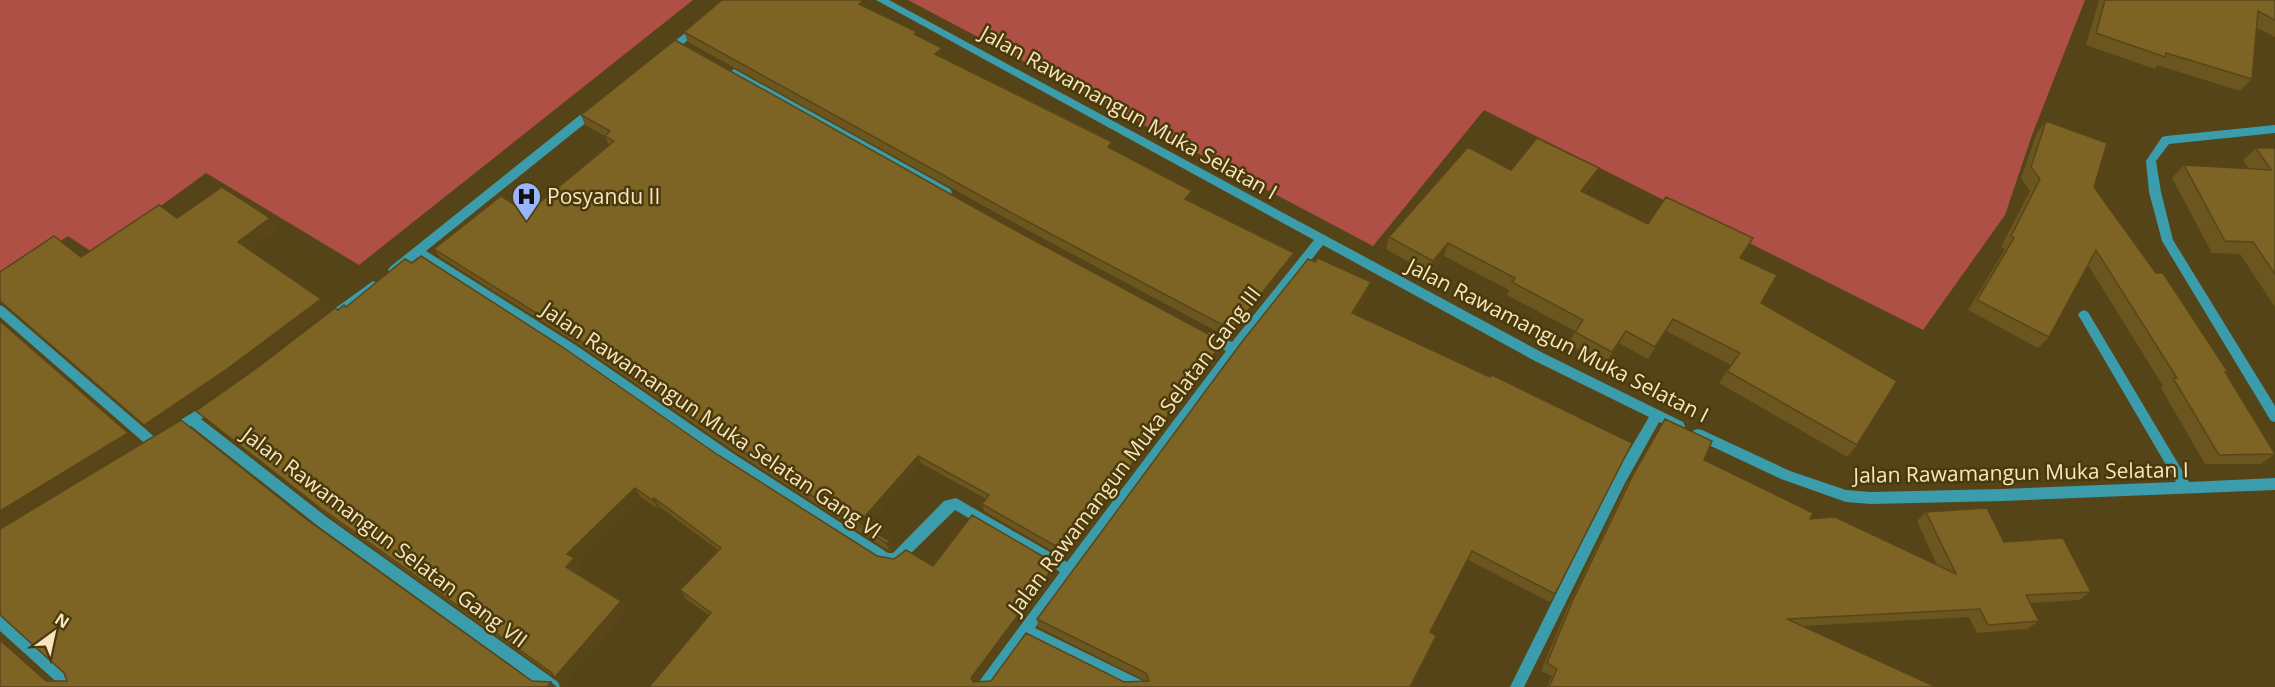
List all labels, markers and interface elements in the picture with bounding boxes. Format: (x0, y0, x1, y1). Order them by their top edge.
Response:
street label: Jalan Rawamangun Muka Selatan I (974, 17, 1282, 206)
hospital icon: Posyandu II (510, 180, 542, 222)
place label: Posyandu II (547, 182, 660, 210)
street label: Jalan Rawamangun Muka Selatan I (1400, 250, 1714, 429)
street label: Jalan Rawamangun Muka Selatan Gang III (1000, 280, 1267, 621)
street label: Jalan Rawamangun Muka Selatan Gang VI (535, 294, 888, 545)
street label: Jalan Rawamangun Selatan Gang VII (235, 419, 533, 654)
street label: Jalan Rawamangun Muka Selatan I (1851, 455, 2189, 489)
north arrow (24, 603, 84, 663)
text: N (51, 608, 74, 633)

